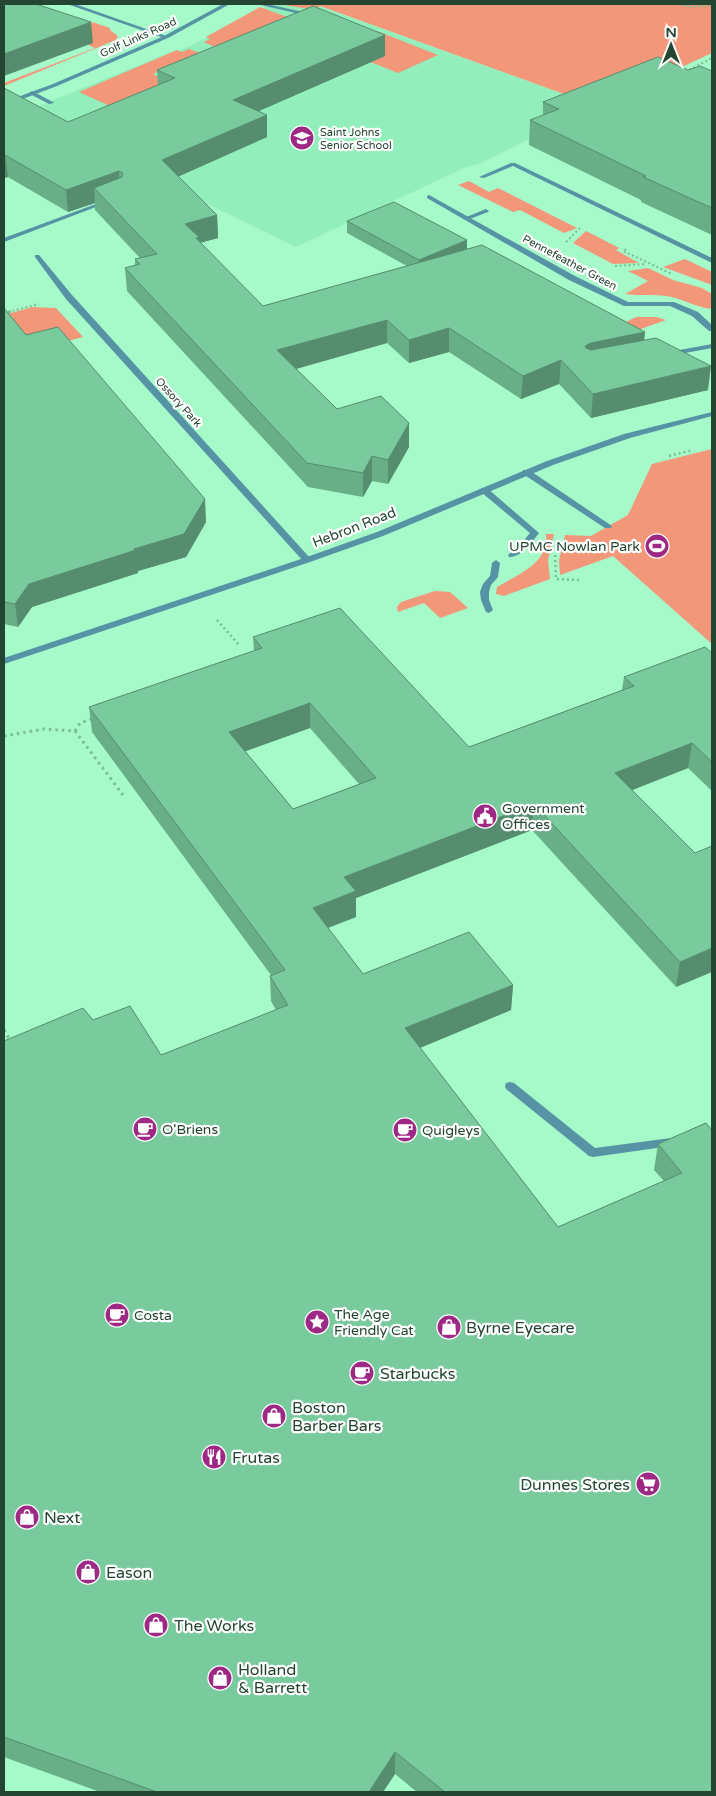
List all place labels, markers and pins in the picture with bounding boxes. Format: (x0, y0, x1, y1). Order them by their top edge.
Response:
school or university icon: Saint Johns Senior School (289, 125, 315, 151)
place label: Saint Johns Senior School (320, 126, 392, 152)
sports icon: UPMC Nowlan Park (644, 533, 670, 559)
place label: UPMC Nowlan Park (509, 538, 640, 555)
place label: Government Offices (502, 800, 585, 833)
public building icon: Government Offices (472, 803, 498, 829)
cafe icon: O'Briens (132, 1116, 158, 1142)
cafe icon: Quigleys (392, 1117, 418, 1143)
place label: O'Briens (162, 1121, 218, 1138)
place label: Quigleys (422, 1122, 480, 1139)
cafe icon: Costa (104, 1302, 130, 1328)
place label: The Age Friendly Cat (334, 1306, 414, 1339)
place label: Costa (134, 1307, 172, 1324)
place icon: The Age Friendly Cat (304, 1309, 330, 1335)
shop icon: Byrne Eyecare (436, 1314, 462, 1340)
place label: Byrne Eyecare (466, 1318, 575, 1338)
cafe icon: Starbucks (349, 1360, 375, 1386)
place label: Starbucks (380, 1364, 455, 1384)
place label: Boston Barber Bars (292, 1398, 382, 1436)
shop icon: Boston Barber Bars (261, 1403, 287, 1429)
restaurant icon: Frutas (201, 1444, 227, 1470)
place label: Frutas (232, 1448, 280, 1468)
supermarket icon: Dunnes Stores (635, 1471, 661, 1497)
place label: Dunnes Stores (520, 1475, 630, 1495)
shop icon: Next (14, 1504, 40, 1530)
place label: Next (44, 1508, 80, 1528)
shop icon: Eason (75, 1559, 101, 1585)
place label: Eason (106, 1563, 152, 1583)
shop icon: The Works (143, 1612, 169, 1638)
place label: The Works (174, 1616, 254, 1636)
place label: Holland & Barrett (238, 1660, 307, 1698)
shop icon: Holland & Barrett (207, 1665, 233, 1691)

